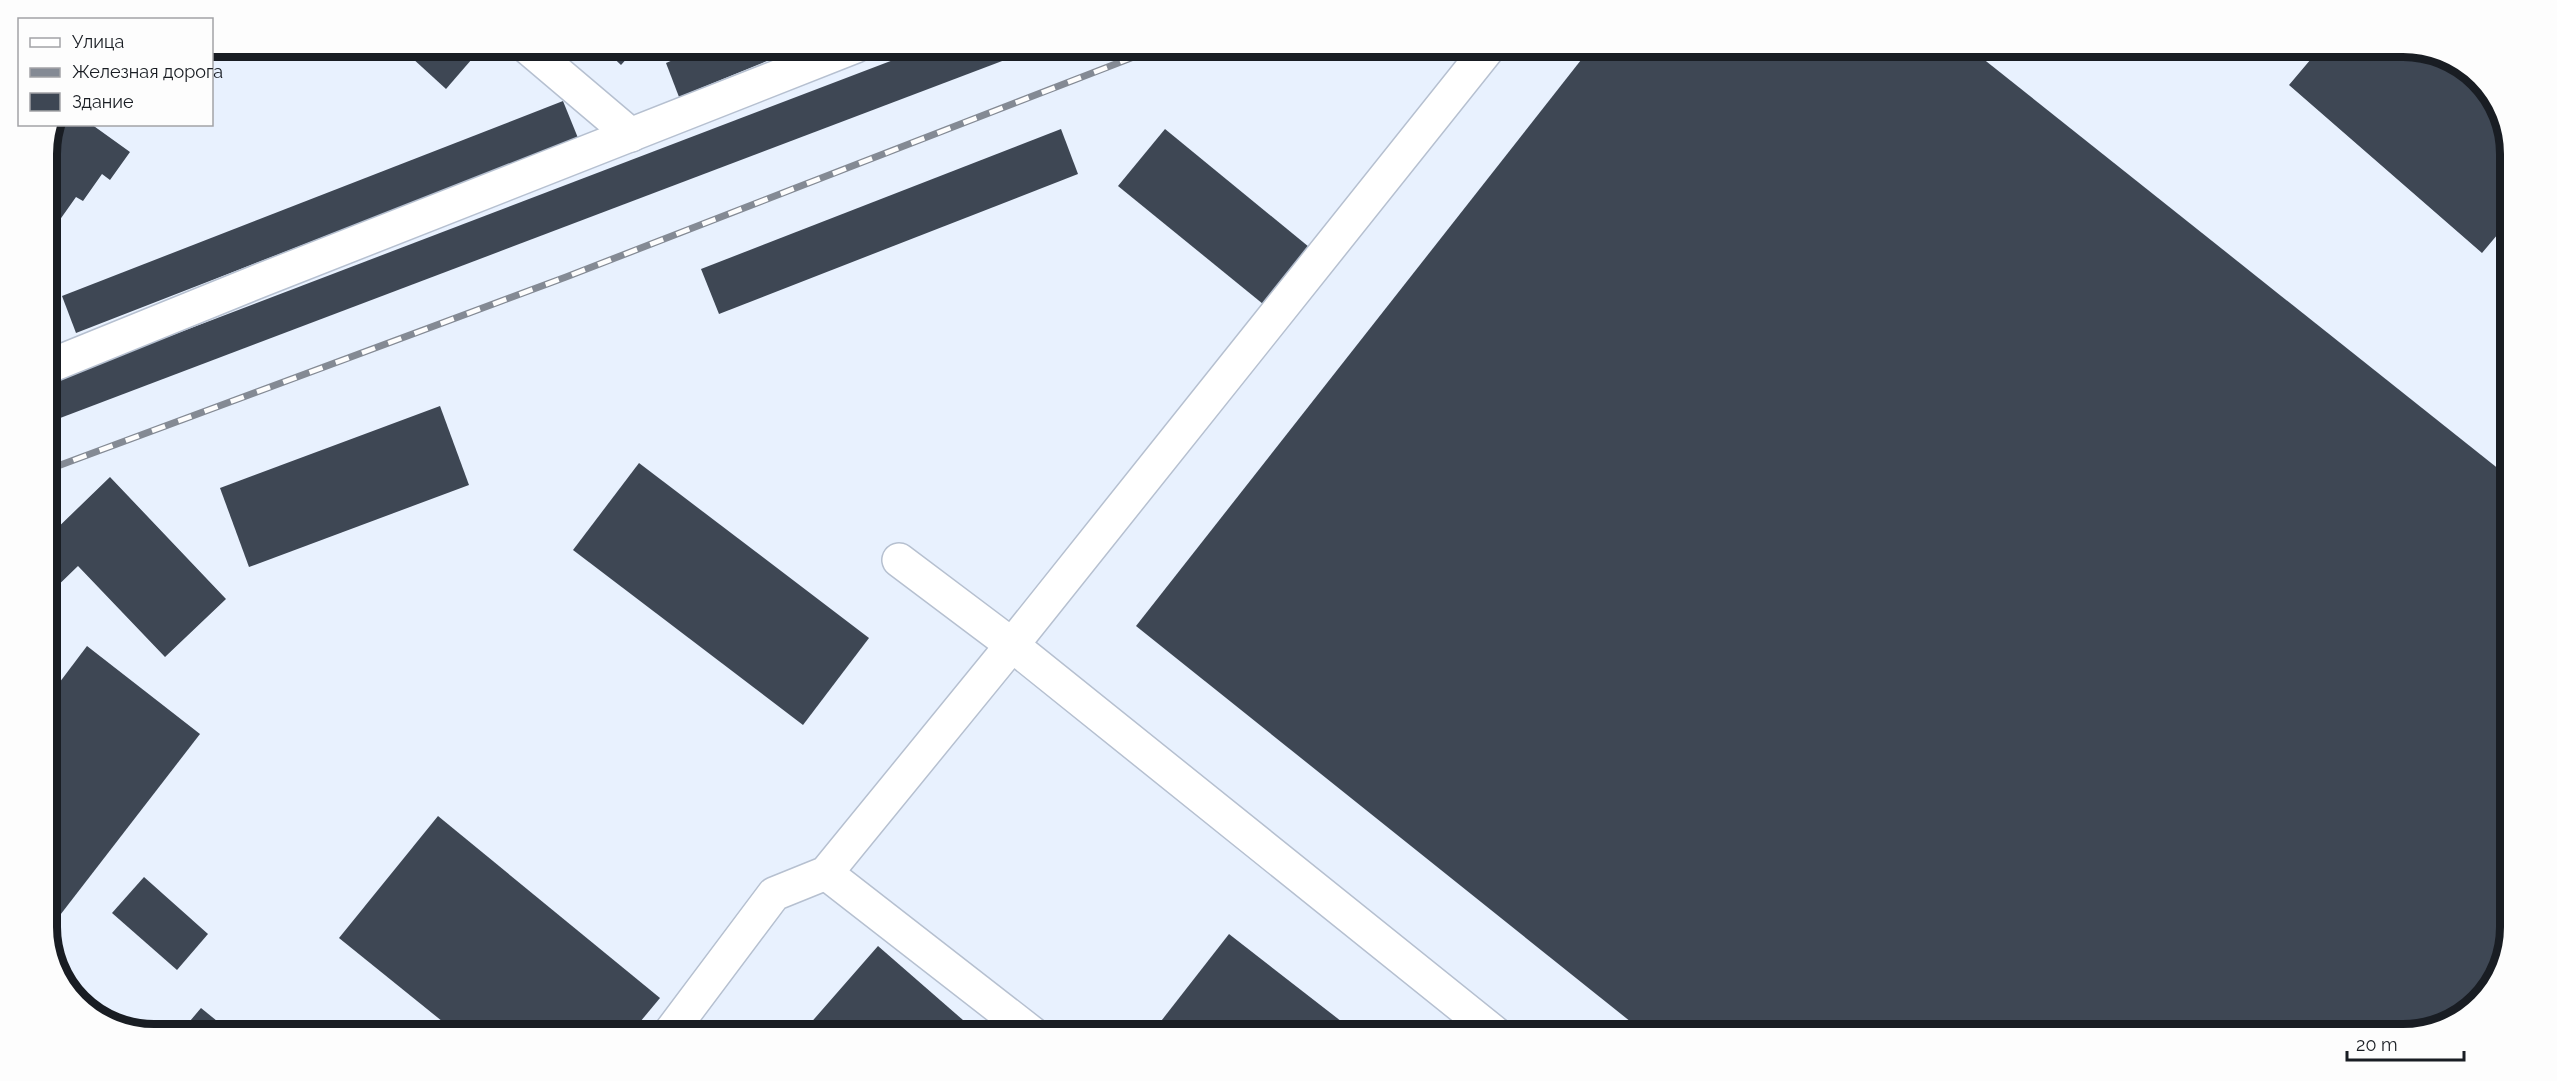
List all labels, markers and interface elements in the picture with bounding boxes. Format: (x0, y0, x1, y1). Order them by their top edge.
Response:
legend (18, 18, 213, 126)
text: Улица (72, 31, 124, 52)
text: Железная дорога (72, 61, 223, 82)
text: Здание (72, 91, 134, 112)
scale bar (2347, 1024, 2464, 1062)
text: 20 m (2356, 1034, 2398, 1055)

